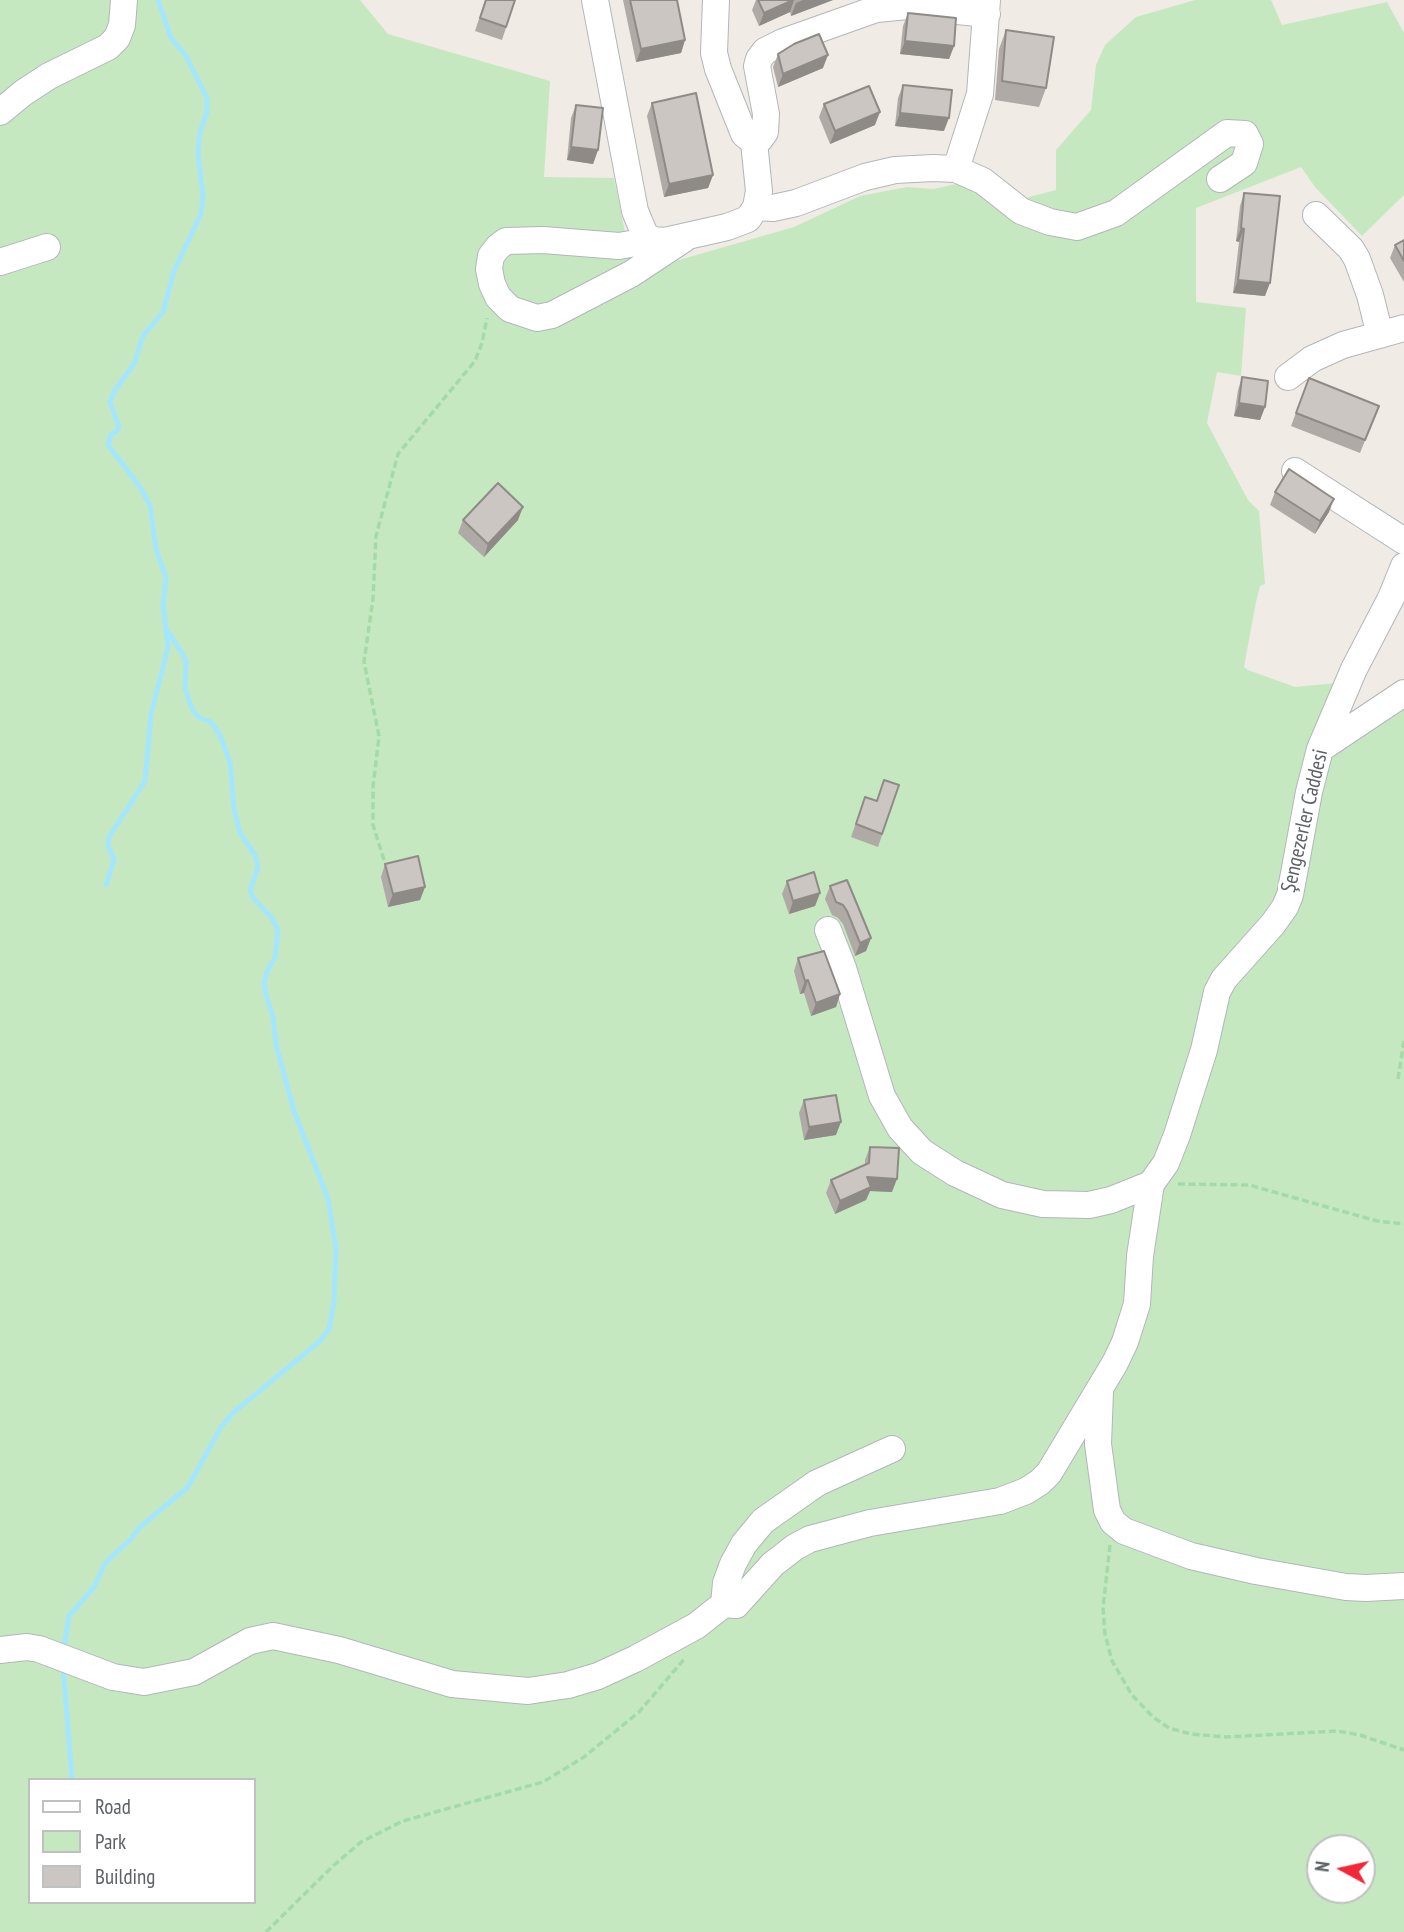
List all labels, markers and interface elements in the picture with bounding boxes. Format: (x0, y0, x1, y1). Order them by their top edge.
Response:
street label: Şengezerler Caddesi (1276, 747, 1334, 895)
legend (28, 1778, 256, 1904)
text: Road (95, 1793, 131, 1820)
text: Park (95, 1828, 126, 1855)
north arrow (1306, 1834, 1376, 1904)
text: N (1310, 1860, 1335, 1873)
text: Building (95, 1863, 155, 1890)

